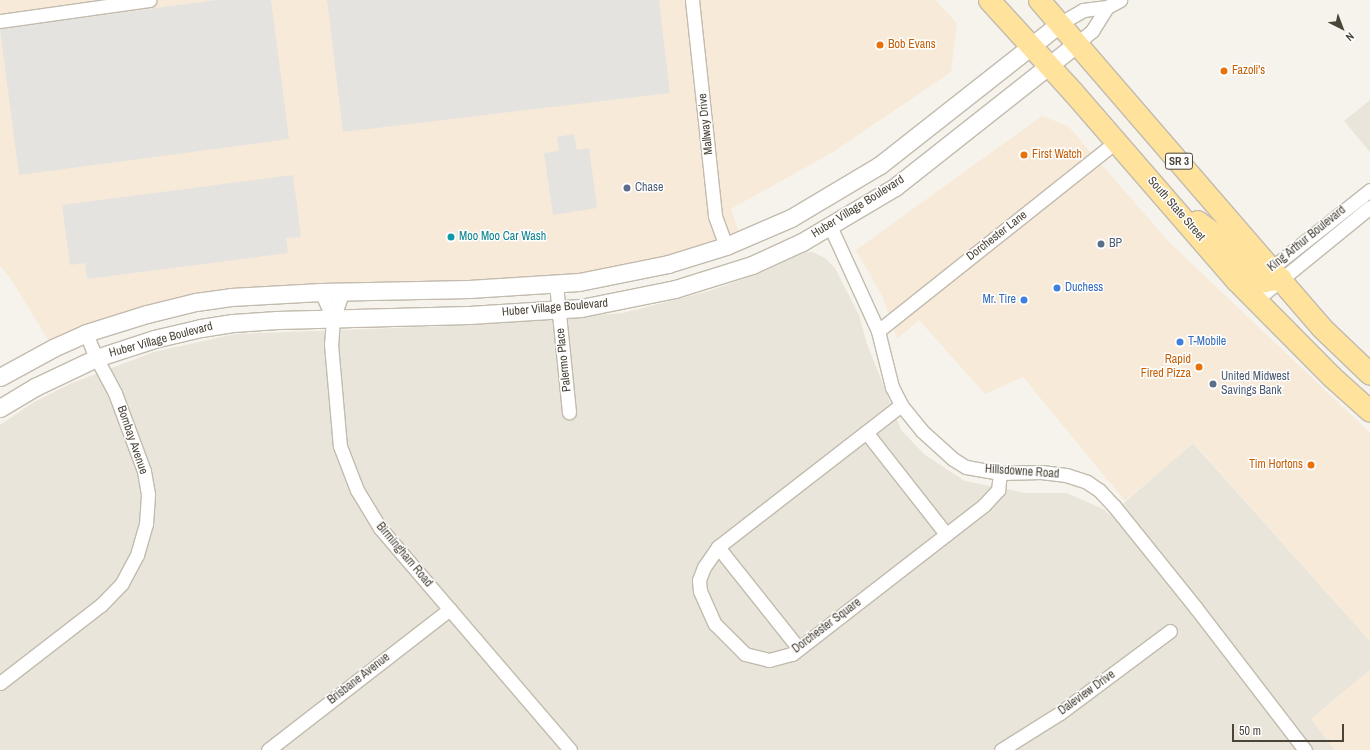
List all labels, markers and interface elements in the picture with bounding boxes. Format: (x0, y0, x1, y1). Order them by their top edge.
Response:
north arrow (1322, 8, 1362, 48)
text: N (1343, 30, 1357, 44)
place label: Bob Evans (888, 38, 936, 52)
marker: Bob Evans (875, 40, 885, 50)
place label: Fazoli's (1232, 64, 1265, 78)
marker: Fazoli's (1219, 66, 1229, 76)
street label: Mallway Drive (696, 93, 716, 155)
place label: First Watch (1032, 148, 1082, 162)
marker: First Watch (1019, 150, 1029, 160)
road number: SR 3 (1164, 152, 1194, 170)
street label: Huber Village Boulevard (809, 173, 907, 241)
street label: South State Street (1144, 174, 1208, 244)
place label: Chase (635, 181, 663, 195)
marker: Chase (622, 183, 632, 193)
street label: King Arthur Boulevard (1265, 203, 1349, 275)
street label: Dorchester Lane (964, 208, 1030, 264)
place label: Moo Moo Car Wash (459, 230, 546, 244)
marker: Moo Moo Car Wash (446, 232, 456, 242)
place label: BP (1109, 237, 1122, 251)
marker: BP (1096, 239, 1106, 249)
place label: Duchess (1065, 281, 1103, 295)
marker: Duchess (1052, 283, 1062, 293)
place label: Mr. Tire (982, 293, 1016, 307)
marker: Mr. Tire (1019, 295, 1029, 305)
street label: Huber Village Boulevard (501, 296, 609, 320)
street label: Huber Village Boulevard (108, 319, 214, 361)
street label: Palermo Place (553, 327, 575, 393)
place label: T-Mobile (1188, 335, 1226, 349)
marker: T-Mobile (1175, 337, 1185, 347)
place label: Rapid Fired Pizza (1141, 353, 1191, 381)
marker: Rapid Fired Pizza (1194, 362, 1204, 372)
place label: United Midwest Savings Bank (1221, 370, 1289, 398)
marker: United Midwest Savings Bank (1208, 379, 1218, 389)
street label: Bombay Avenue (113, 404, 151, 476)
place label: Tim Hortons (1249, 458, 1303, 472)
marker: Tim Hortons (1306, 460, 1316, 470)
street label: Hillsdowne Road (984, 462, 1060, 482)
street label: Birmingham Road (373, 520, 435, 590)
street label: Dorchester Square (790, 595, 864, 657)
street label: Brisbane Avenue (325, 650, 393, 708)
street label: Daleview Drive (1056, 668, 1118, 718)
scale bar (1234, 716, 1346, 742)
text: 50 m (1239, 723, 1261, 739)

